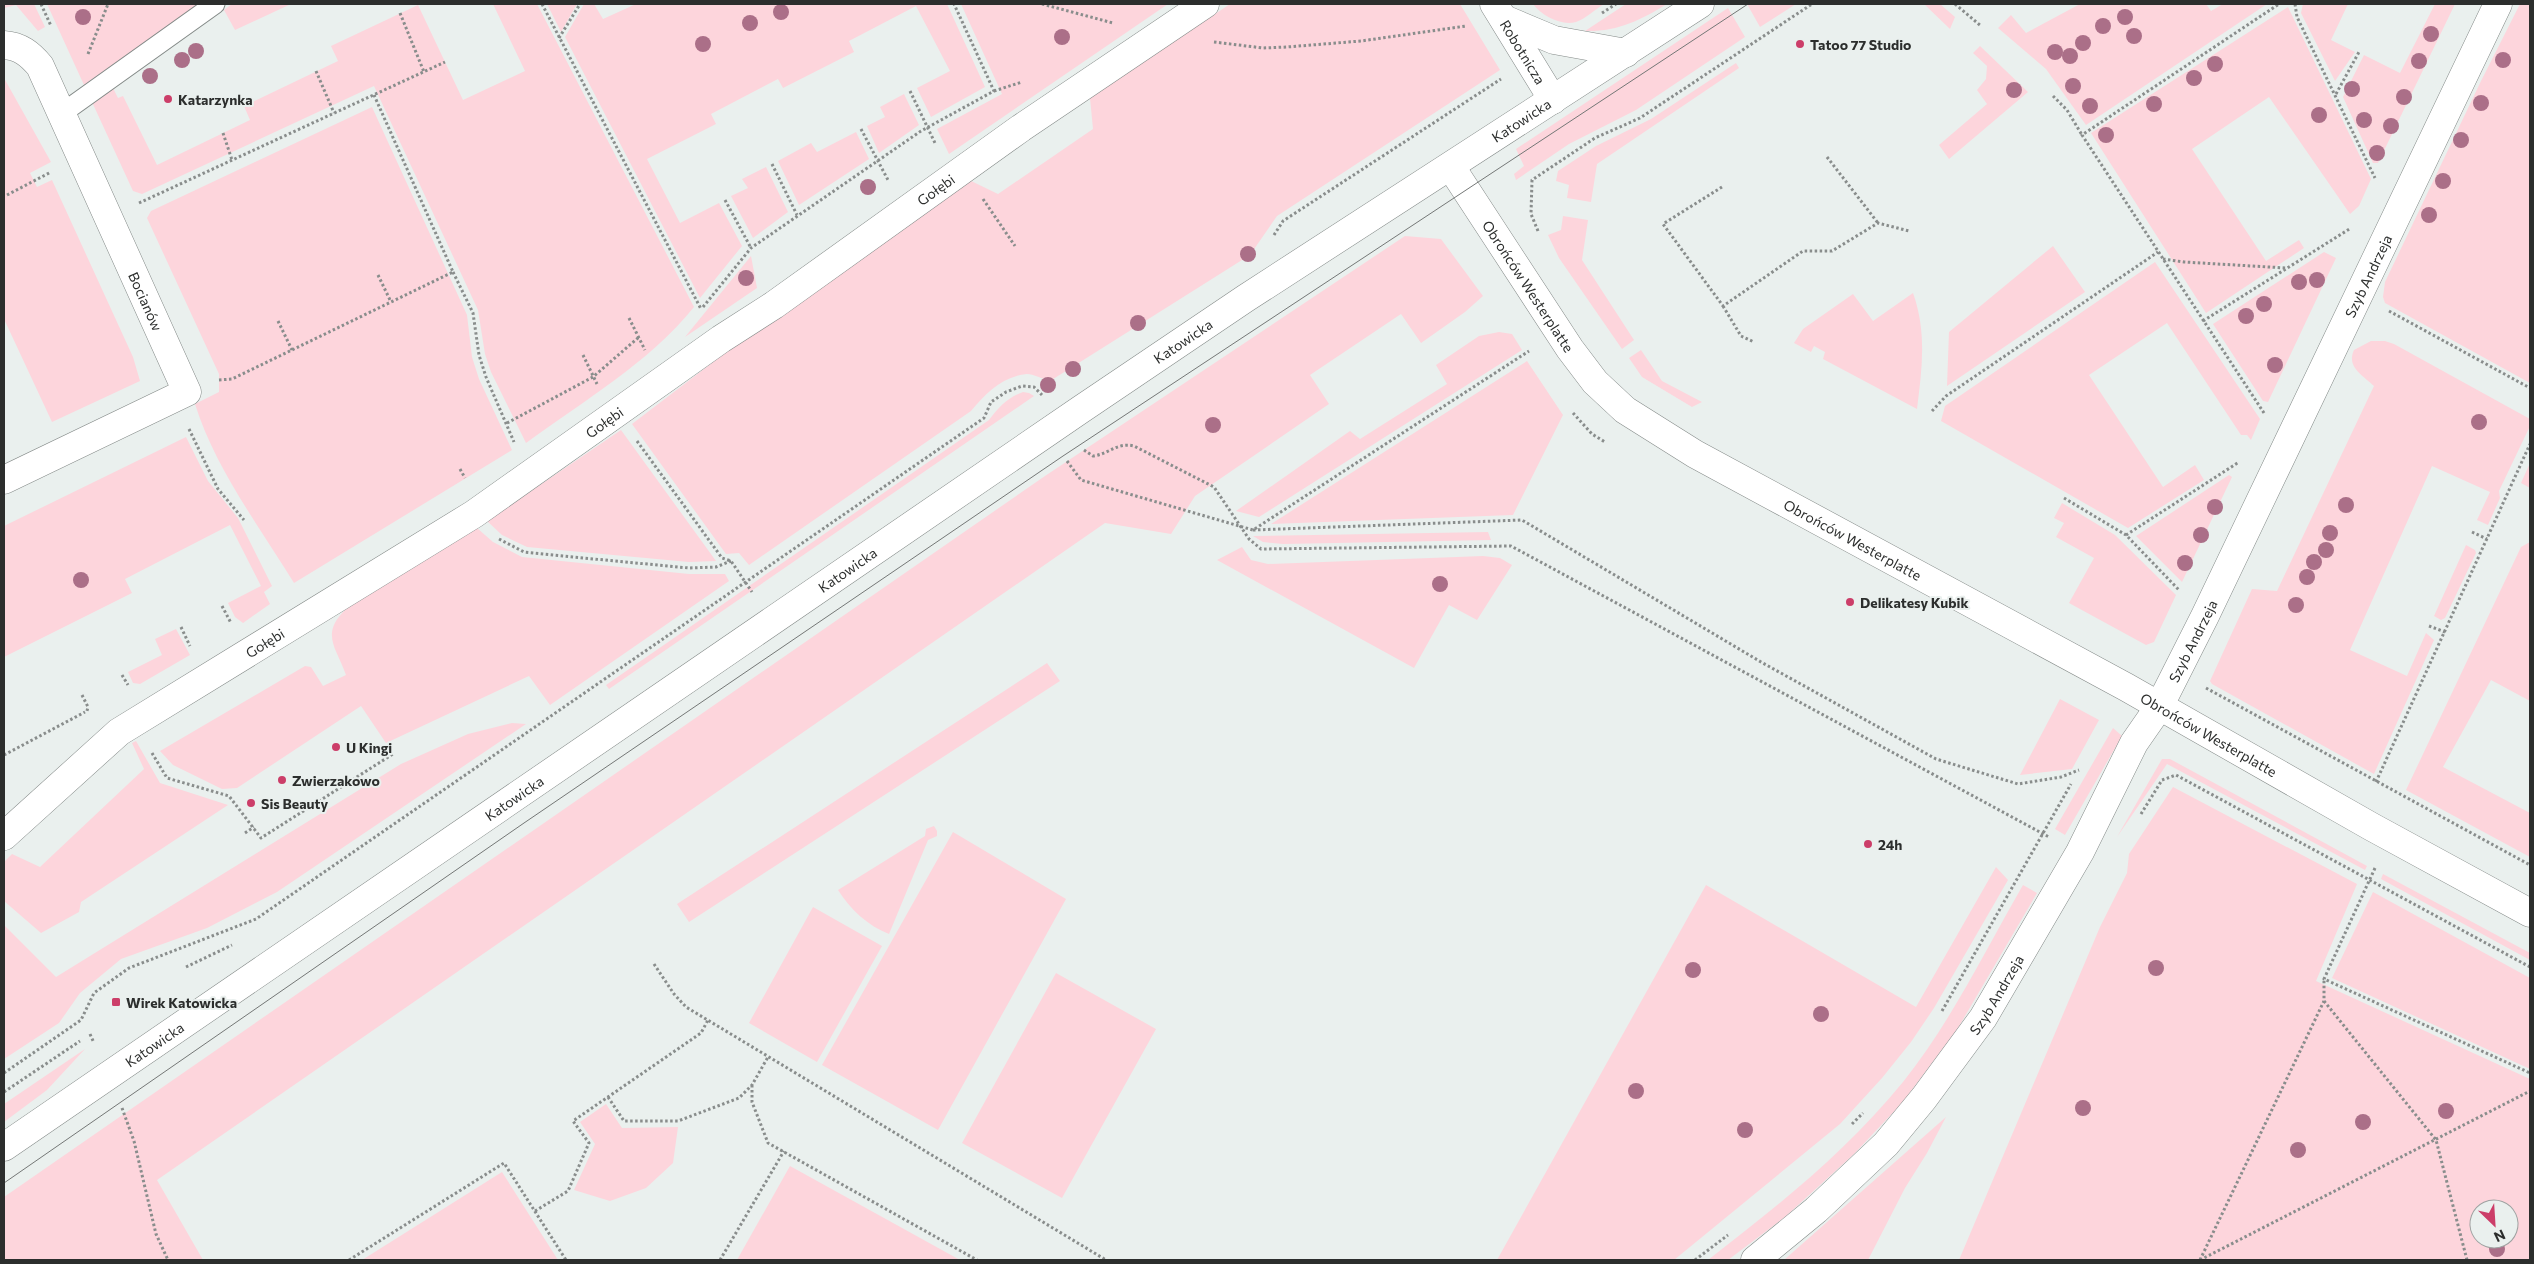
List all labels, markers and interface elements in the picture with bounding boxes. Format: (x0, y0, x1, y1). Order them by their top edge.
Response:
street label: Robotnicza (1497, 16, 1550, 87)
place label: Tatoo 77 Studio (1810, 36, 1911, 53)
marker: Tatoo 77 Studio (1794, 38, 1806, 50)
place label: Katarzynka (178, 91, 253, 108)
marker: Katarzynka (162, 93, 174, 105)
street label: Katowicka (1488, 95, 1554, 145)
street label: Gołębi (913, 170, 958, 208)
street label: Obrońców Westerplatte (1479, 217, 1578, 355)
street label: Szyb Andrzeja (2341, 232, 2395, 320)
street label: Bocianów (125, 269, 167, 333)
street label: Katowicka (1150, 315, 1215, 367)
street label: Gołębi (582, 403, 626, 441)
street label: Obrońców Westerplatte (1781, 495, 1925, 583)
street label: Katowicka (815, 543, 880, 595)
place label: Delikatesy Kubik (1860, 594, 1969, 611)
marker: Delikatesy Kubik (1844, 596, 1856, 608)
street label: Szyb Andrzeja (2165, 597, 2220, 685)
street label: Gołębi (242, 624, 287, 661)
street label: Obrońców Westerplatte (2138, 689, 2280, 780)
place label: U Kingi (346, 739, 392, 756)
marker: U Kingi (330, 741, 342, 753)
place label: Zwierzakowo (292, 772, 380, 789)
street label: Katowicka (481, 772, 546, 824)
marker: Zwierzakowo (276, 774, 288, 786)
place label: Sis Beauty (261, 795, 328, 812)
marker: Sis Beauty (245, 797, 257, 809)
place label: 24h (1878, 836, 1902, 853)
marker: 24h (1862, 838, 1874, 850)
street label: Szyb Andrzeja (1965, 952, 2027, 1038)
place label: Wirek Katowicka (126, 994, 237, 1011)
marker: Wirek Katowicka (110, 996, 122, 1008)
street label: Katowicka (122, 1018, 187, 1070)
north arrow (2469, 1199, 2519, 1249)
text: N (2491, 1226, 2508, 1246)

